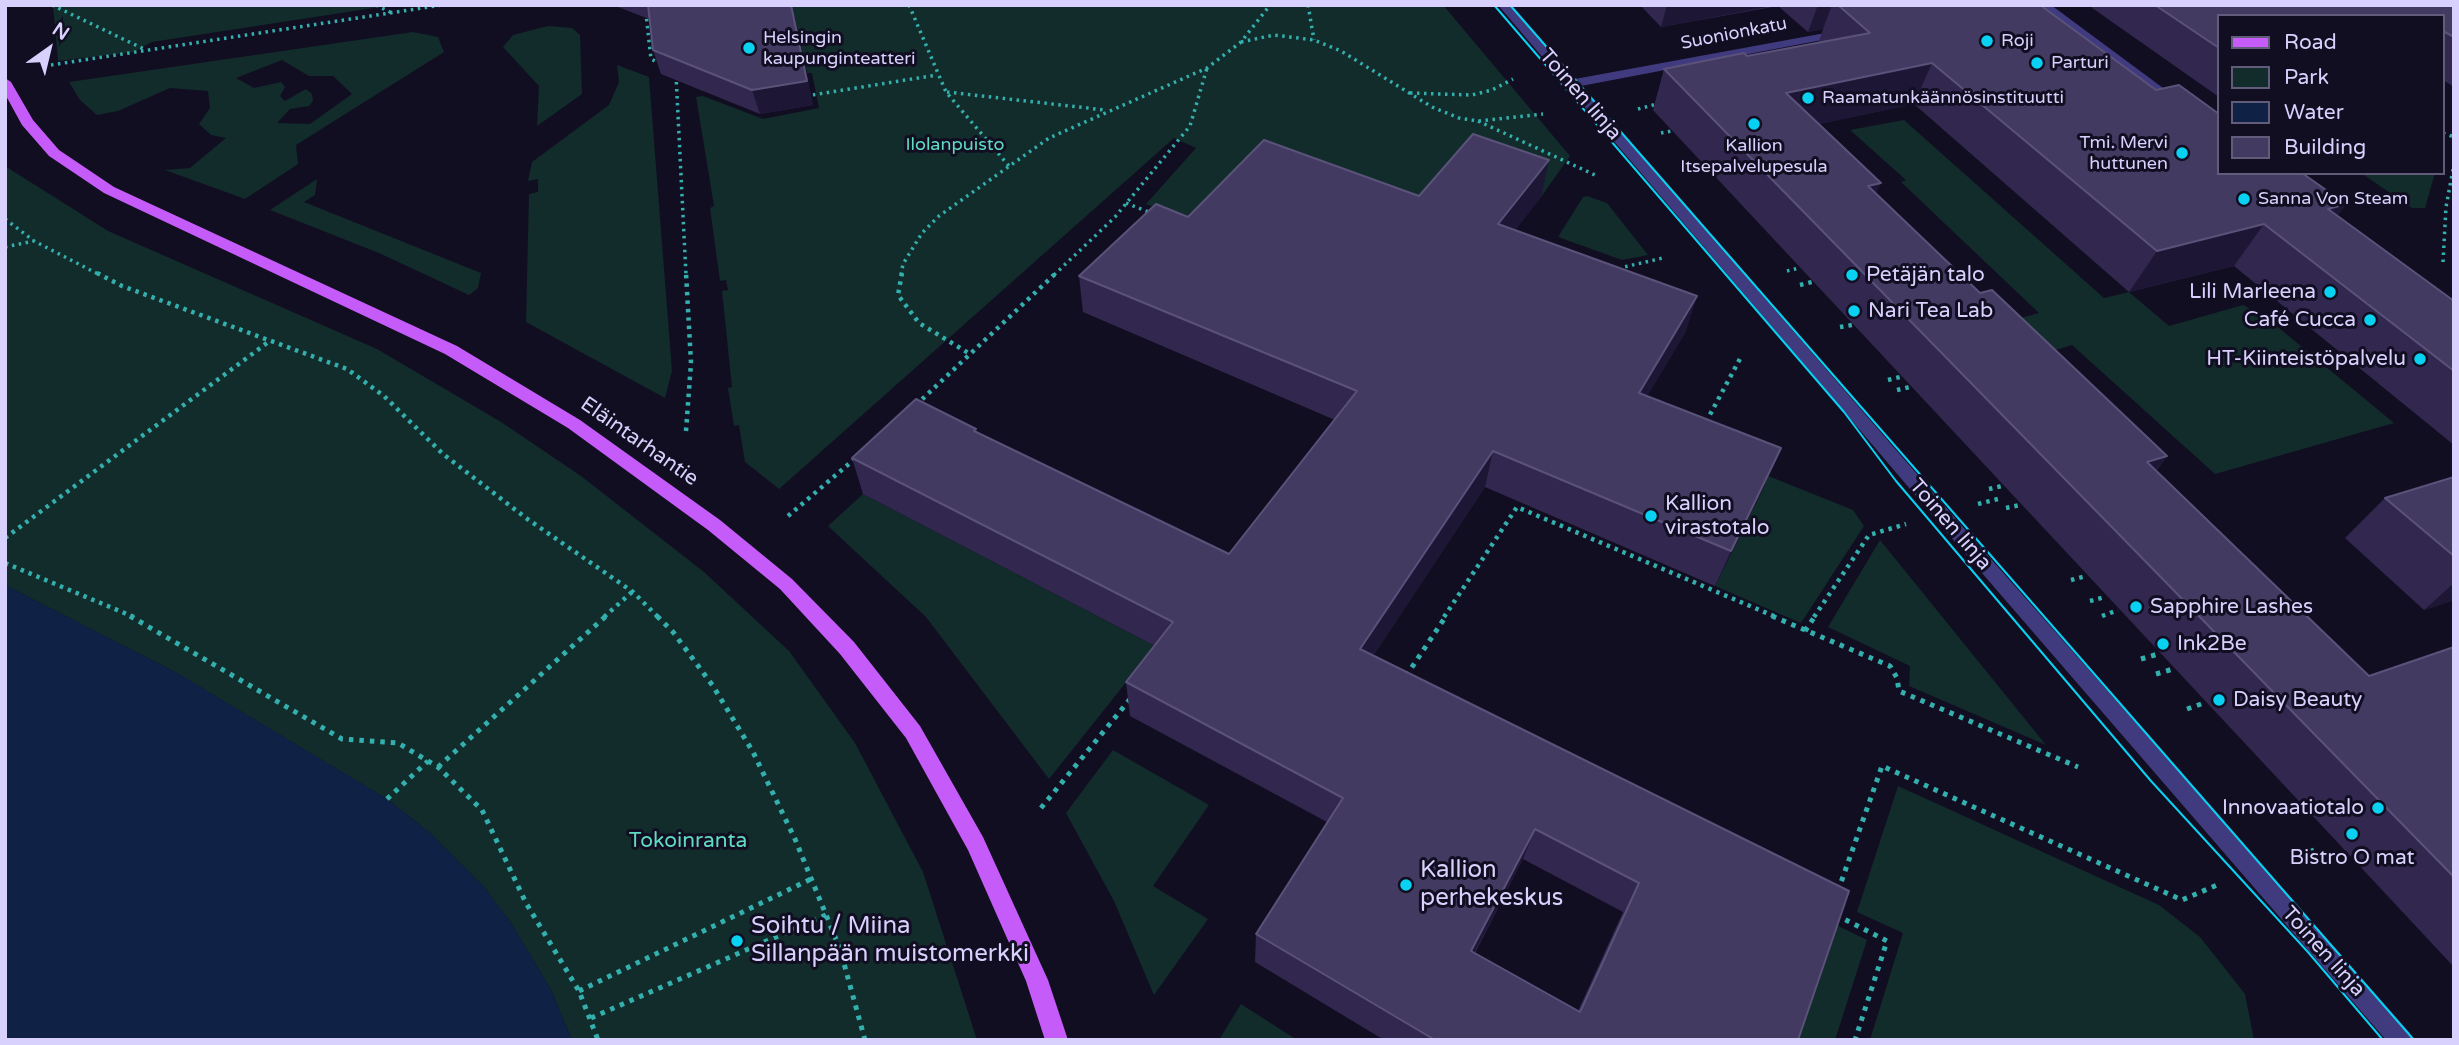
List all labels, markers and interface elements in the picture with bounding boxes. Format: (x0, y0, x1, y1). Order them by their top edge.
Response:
street label: Suonionkatu (1679, 13, 1789, 55)
north arrow (14, 14, 84, 84)
legend (2218, 14, 2445, 175)
text: N (48, 18, 73, 45)
place label: Helsingin kaupunginteatteri (763, 27, 916, 70)
place label: Roji (2001, 30, 2034, 52)
text: Road (2284, 30, 2337, 55)
marker: Roji (1979, 33, 1995, 49)
marker: Helsingin kaupunginteatteri (741, 40, 757, 56)
street label: Toinen linja (1534, 44, 1626, 146)
place label: Parturi (2051, 52, 2109, 74)
marker: Parturi (2029, 55, 2045, 71)
text: Park (2284, 65, 2329, 90)
place label: Raamatunkäännösinstituutti (1822, 87, 2064, 109)
marker: Raamatunkäännösinstituutti (1800, 90, 1816, 106)
text: Water (2284, 100, 2344, 125)
marker: Kallion Itsepalvelupesula (1746, 116, 1762, 132)
place label: Tmi. Mervi huttunen (2080, 132, 2168, 174)
park label: Ilolanpuisto (906, 134, 1004, 156)
place label: Kallion Itsepalvelupesula (1680, 135, 1828, 178)
text: Building (2284, 135, 2366, 160)
marker: Tmi. Mervi huttunen (2174, 145, 2190, 161)
place label: Sanna Von Steam (2258, 188, 2408, 210)
marker: Sanna Von Steam (2236, 191, 2252, 207)
place label: Petäjän talo (1866, 262, 1985, 288)
marker: Petäjän talo (1844, 267, 1860, 283)
place label: Lili Marleena (2189, 279, 2316, 305)
marker: Lili Marleena (2322, 284, 2338, 300)
place label: Nari Tea Lab (1868, 298, 1993, 324)
marker: Nari Tea Lab (1846, 303, 1862, 319)
place label: Café Cucca (2244, 307, 2356, 333)
marker: Café Cucca (2362, 312, 2378, 328)
place label: HT-Kiinteistöpalvelu (2206, 346, 2406, 372)
marker: HT-Kiinteistöpalvelu (2412, 351, 2428, 367)
street label: Eläintarhantie (575, 392, 703, 492)
street label: Toinen linja (1904, 474, 1996, 576)
place label: Kallion virastotalo (1665, 491, 1770, 541)
marker: Kallion virastotalo (1643, 508, 1659, 524)
place label: Sapphire Lashes (2150, 594, 2313, 620)
marker: Sapphire Lashes (2128, 599, 2144, 615)
place label: Ink2Be (2177, 631, 2247, 657)
marker: Ink2Be (2155, 636, 2171, 652)
place label: Daisy Beauty (2233, 687, 2362, 713)
marker: Daisy Beauty (2211, 692, 2227, 708)
place label: Innovaatiotalo (2222, 795, 2364, 821)
marker: Innovaatiotalo (2370, 800, 2386, 816)
marker: Bistro O mat (2344, 826, 2360, 842)
park label: Tokoinranta (629, 828, 747, 854)
place label: Bistro O mat (2290, 845, 2414, 871)
place label: Kallion perhekeskus (1420, 857, 1563, 913)
marker: Kallion perhekeskus (1398, 877, 1414, 893)
street label: Toinen linja (2276, 902, 2370, 1002)
place label: Soihtu / Miina Sillanpään muistomerkki (751, 913, 1029, 969)
marker: Soihtu / Miina Sillanpään muistomerkki (729, 933, 745, 949)

